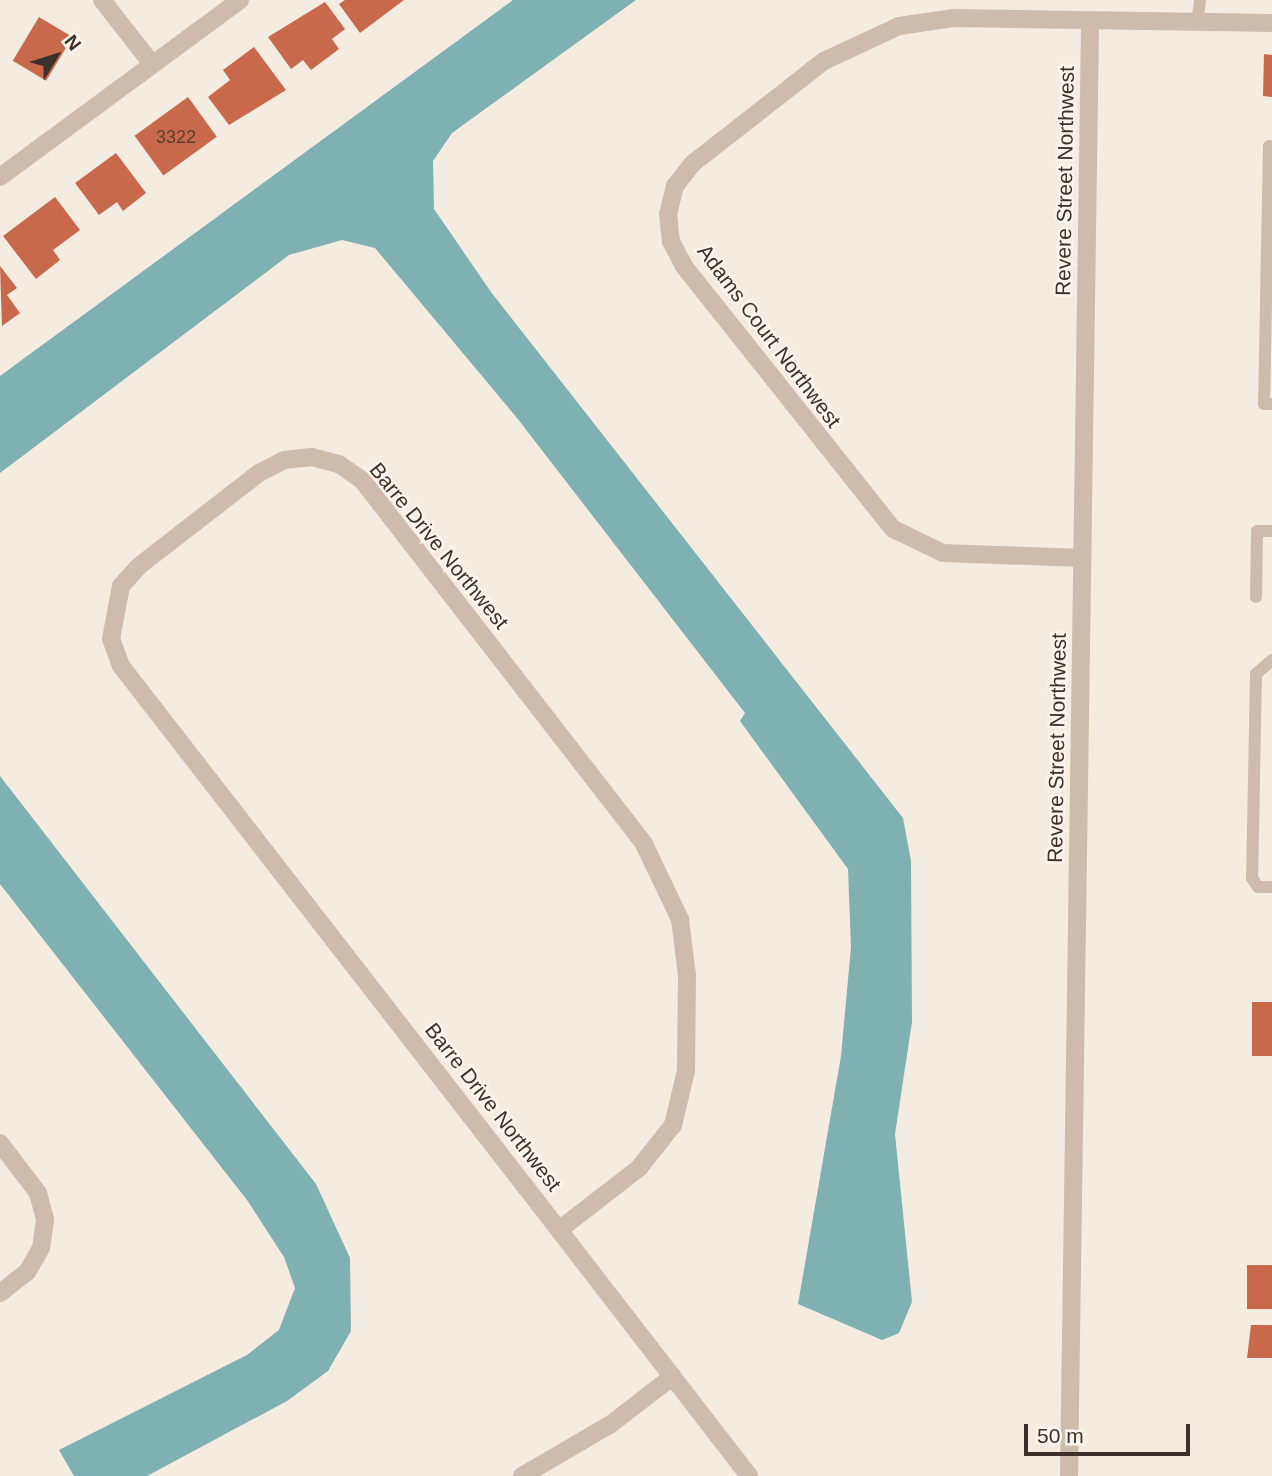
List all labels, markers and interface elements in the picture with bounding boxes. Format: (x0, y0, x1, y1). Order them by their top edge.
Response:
north arrow (21, 21, 91, 91)
text: N (60, 31, 85, 55)
street label: Revere Street Northwest (1050, 66, 1080, 296)
house number: 3322 (156, 126, 196, 148)
street label: Adams Court Northwest (692, 239, 846, 433)
street label: Barre Drive Northwest (364, 458, 514, 634)
street label: Revere Street Northwest (1042, 633, 1072, 863)
street label: Barre Drive Northwest (419, 1018, 567, 1196)
scale bar (1027, 1410, 1193, 1454)
text: 50 m (1037, 1424, 1084, 1447)

